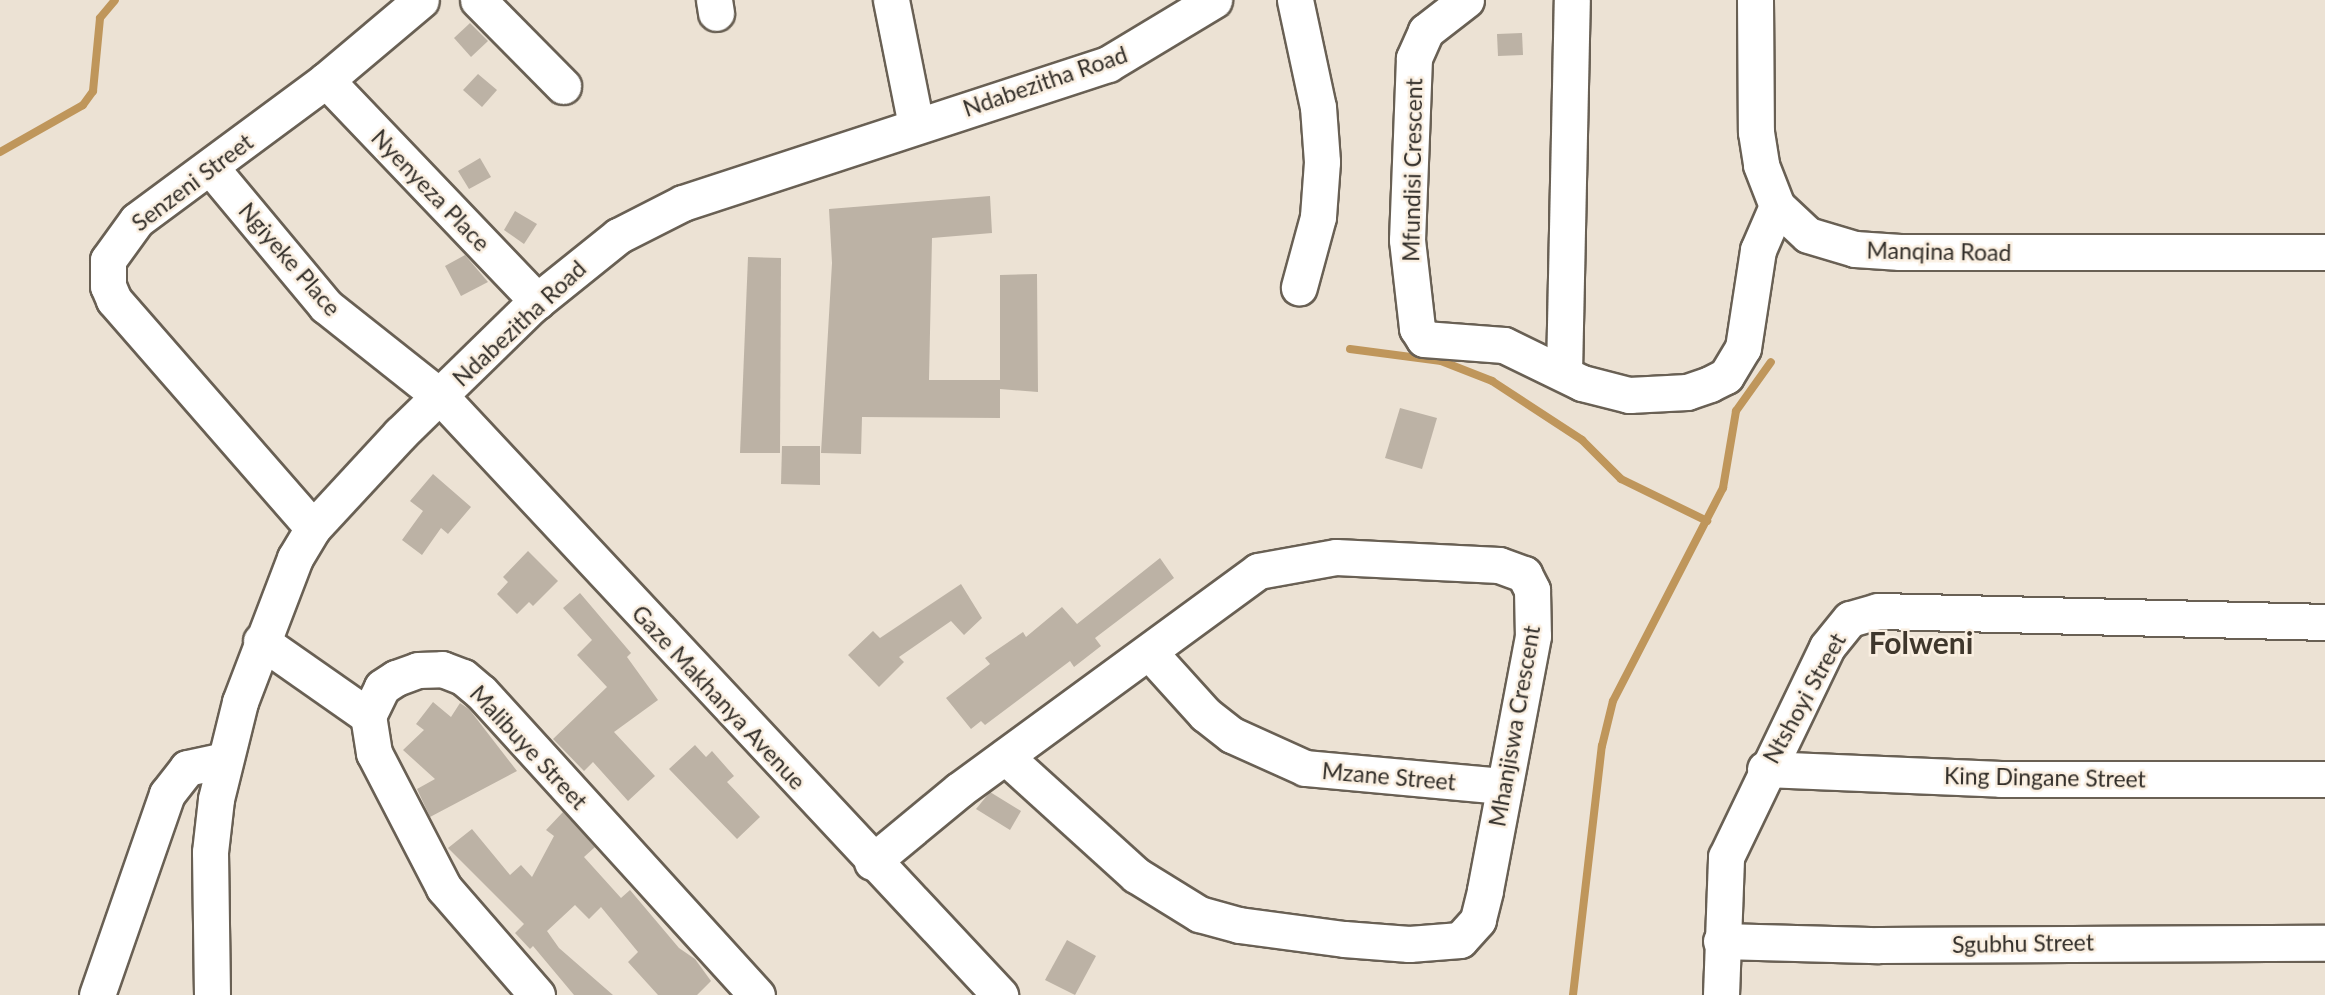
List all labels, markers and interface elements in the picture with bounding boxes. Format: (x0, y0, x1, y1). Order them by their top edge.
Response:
street label: Ndabezitha Road (959, 40, 1131, 122)
street label: Mfundisi Crescent (1397, 78, 1427, 262)
street label: Nyenyeza Place (366, 123, 496, 257)
street label: Senzeni Street (126, 127, 258, 237)
street label: Ngiyeke Place (233, 197, 347, 321)
street label: Manqina Road (1866, 236, 2012, 266)
street label: Ndabezitha Road (447, 254, 591, 392)
street label: Gaze Makhanya Avenue (626, 599, 812, 795)
street label: Mhanjiswa Crescent (1483, 623, 1545, 829)
district label: Folweni (1869, 624, 1973, 660)
street label: Ntshoyi Street (1757, 628, 1851, 768)
street label: Malibuye Street (465, 679, 593, 815)
street label: Mzane Street (1321, 756, 1457, 796)
street label: King Dingane Street (1944, 761, 2146, 793)
street label: Sgubhu Street (1952, 928, 2094, 958)

